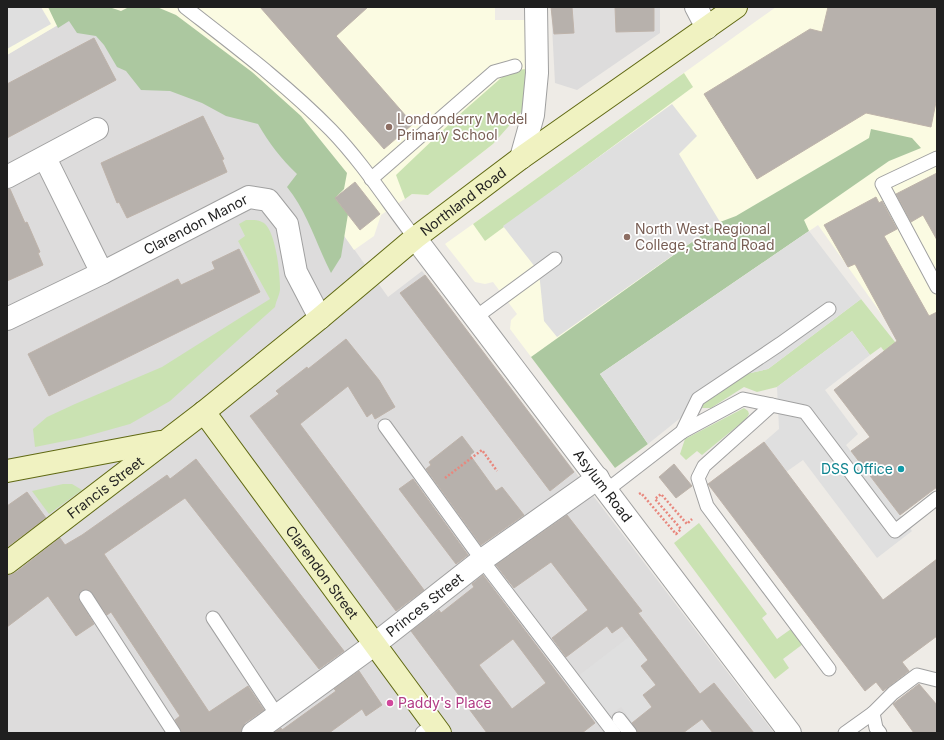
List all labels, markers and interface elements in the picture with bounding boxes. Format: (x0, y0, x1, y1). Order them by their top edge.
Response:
place label: Londonderry Model Primary School (397, 110, 528, 143)
marker: Londonderry Model Primary School (384, 122, 394, 132)
street label: Northland Road (417, 163, 509, 239)
street label: Clarendon Manor (141, 190, 250, 258)
place label: North West Regional College, Strand Road (635, 220, 775, 253)
marker: North West Regional College, Strand Road (622, 232, 632, 242)
street label: Asylum Road (570, 446, 636, 525)
street label: Francis Street (64, 452, 147, 522)
place label: DSS Office (821, 460, 893, 477)
marker: DSS Office (896, 464, 906, 474)
street label: Clarendon Street (282, 522, 362, 622)
street label: Princes Street (382, 569, 466, 640)
place label: Paddy's Place (398, 694, 492, 711)
marker: Paddy's Place (385, 698, 395, 708)

